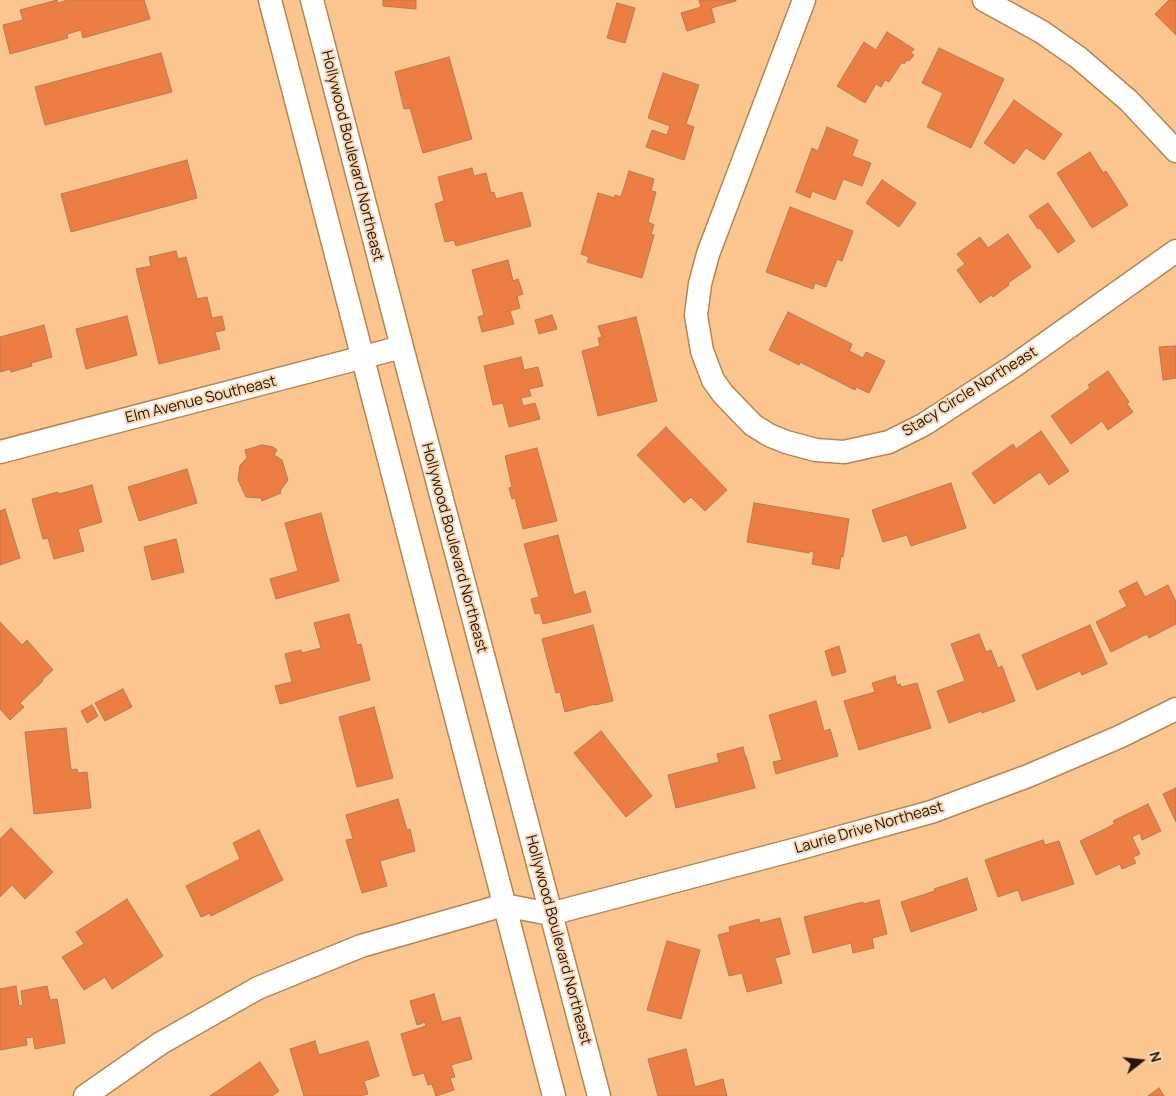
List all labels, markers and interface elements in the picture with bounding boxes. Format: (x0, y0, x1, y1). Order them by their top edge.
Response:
street label: Hollywood Boulevard Northeast (317, 49, 387, 263)
street label: Stacy Circle Northeast (899, 343, 1041, 441)
street label: Elm Avenue Southeast (124, 373, 278, 427)
street label: Hollywood Boulevard Northeast (417, 441, 491, 655)
street label: Laurie Drive Northeast (793, 798, 945, 858)
street label: Hollywood Boulevard Northeast (521, 833, 595, 1047)
north arrow (1116, 1036, 1166, 1086)
text: N (1145, 1049, 1166, 1064)

